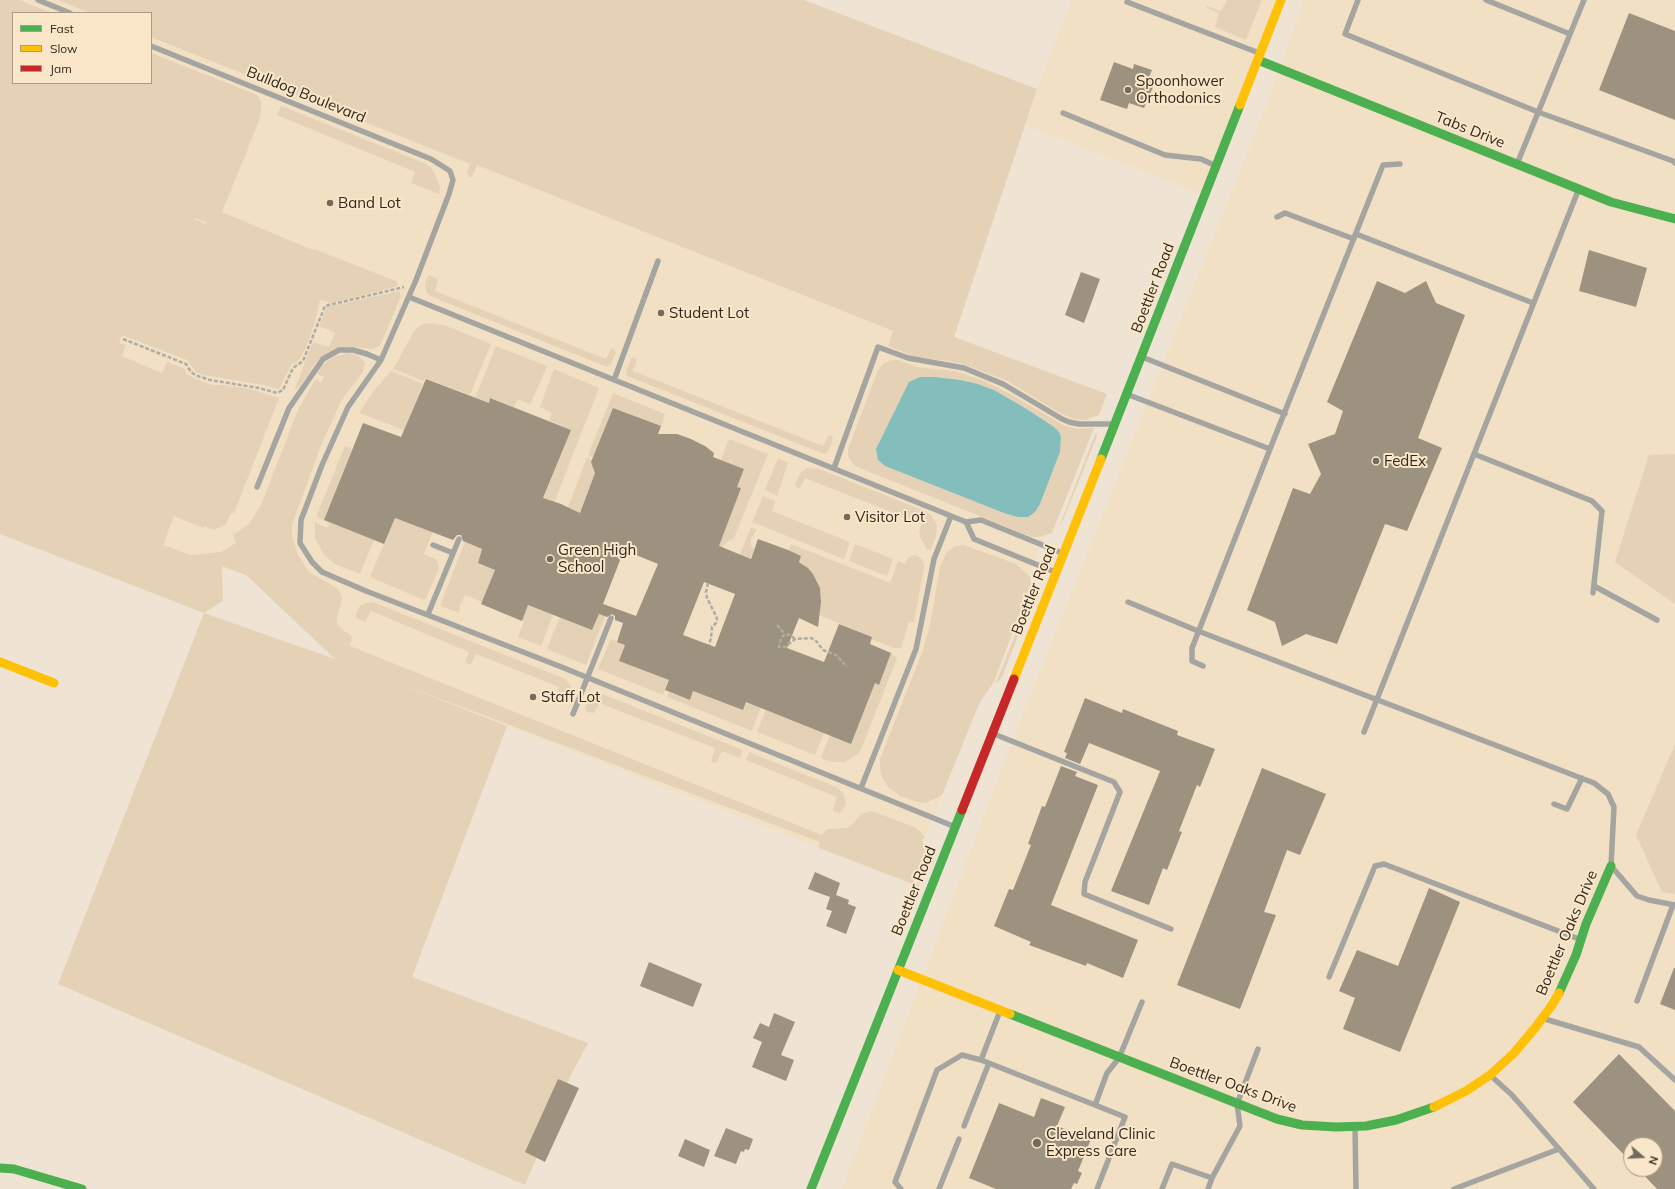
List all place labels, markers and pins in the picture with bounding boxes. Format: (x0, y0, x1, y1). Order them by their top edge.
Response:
place label: Spoonhower Orthodonics (1136, 72, 1224, 107)
marker: Spoonhower Orthodonics (1123, 85, 1133, 95)
place label: Band Lot (338, 194, 401, 212)
marker: Band Lot (325, 198, 335, 208)
place label: Student Lot (669, 304, 749, 322)
marker: Student Lot (656, 308, 666, 318)
place label: FedEx (1384, 452, 1426, 470)
marker: FedEx (1371, 456, 1381, 466)
place label: Visitor Lot (855, 508, 925, 526)
marker: Visitor Lot (842, 512, 852, 522)
place label: Green High School (558, 541, 636, 576)
marker: Green High School (545, 554, 555, 564)
place label: Staff Lot (541, 688, 600, 706)
marker: Staff Lot (528, 692, 538, 702)
place label: Cleveland Clinic Express Care (1046, 1125, 1155, 1160)
marker: Cleveland Clinic Express Care (1031, 1137, 1043, 1149)

